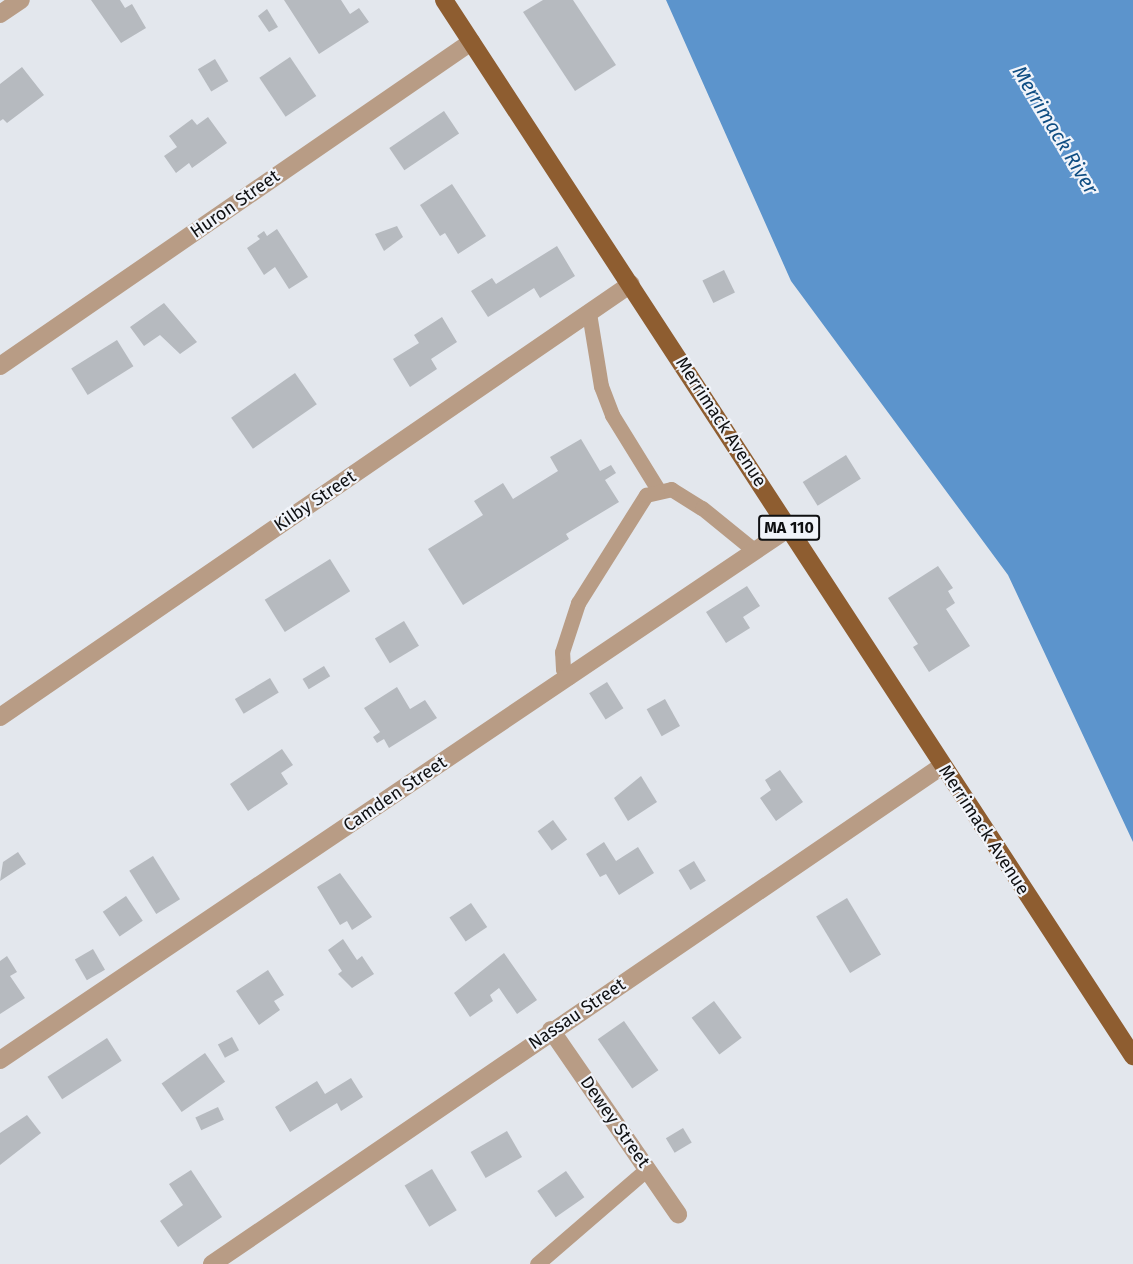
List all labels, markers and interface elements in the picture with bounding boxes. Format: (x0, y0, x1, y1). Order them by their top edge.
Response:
water label: Merrimack River (1007, 61, 1103, 199)
street label: Huron Street (186, 165, 284, 243)
street label: Merrimack Avenue (671, 353, 771, 491)
street label: Kilby Street (270, 466, 360, 536)
road number: MA 110 (758, 515, 820, 541)
street label: Camden Street (339, 752, 451, 836)
street label: Merrimack Avenue (934, 761, 1034, 899)
street label: Nassau Street (524, 974, 630, 1054)
street label: Dewey Street (576, 1072, 654, 1172)

